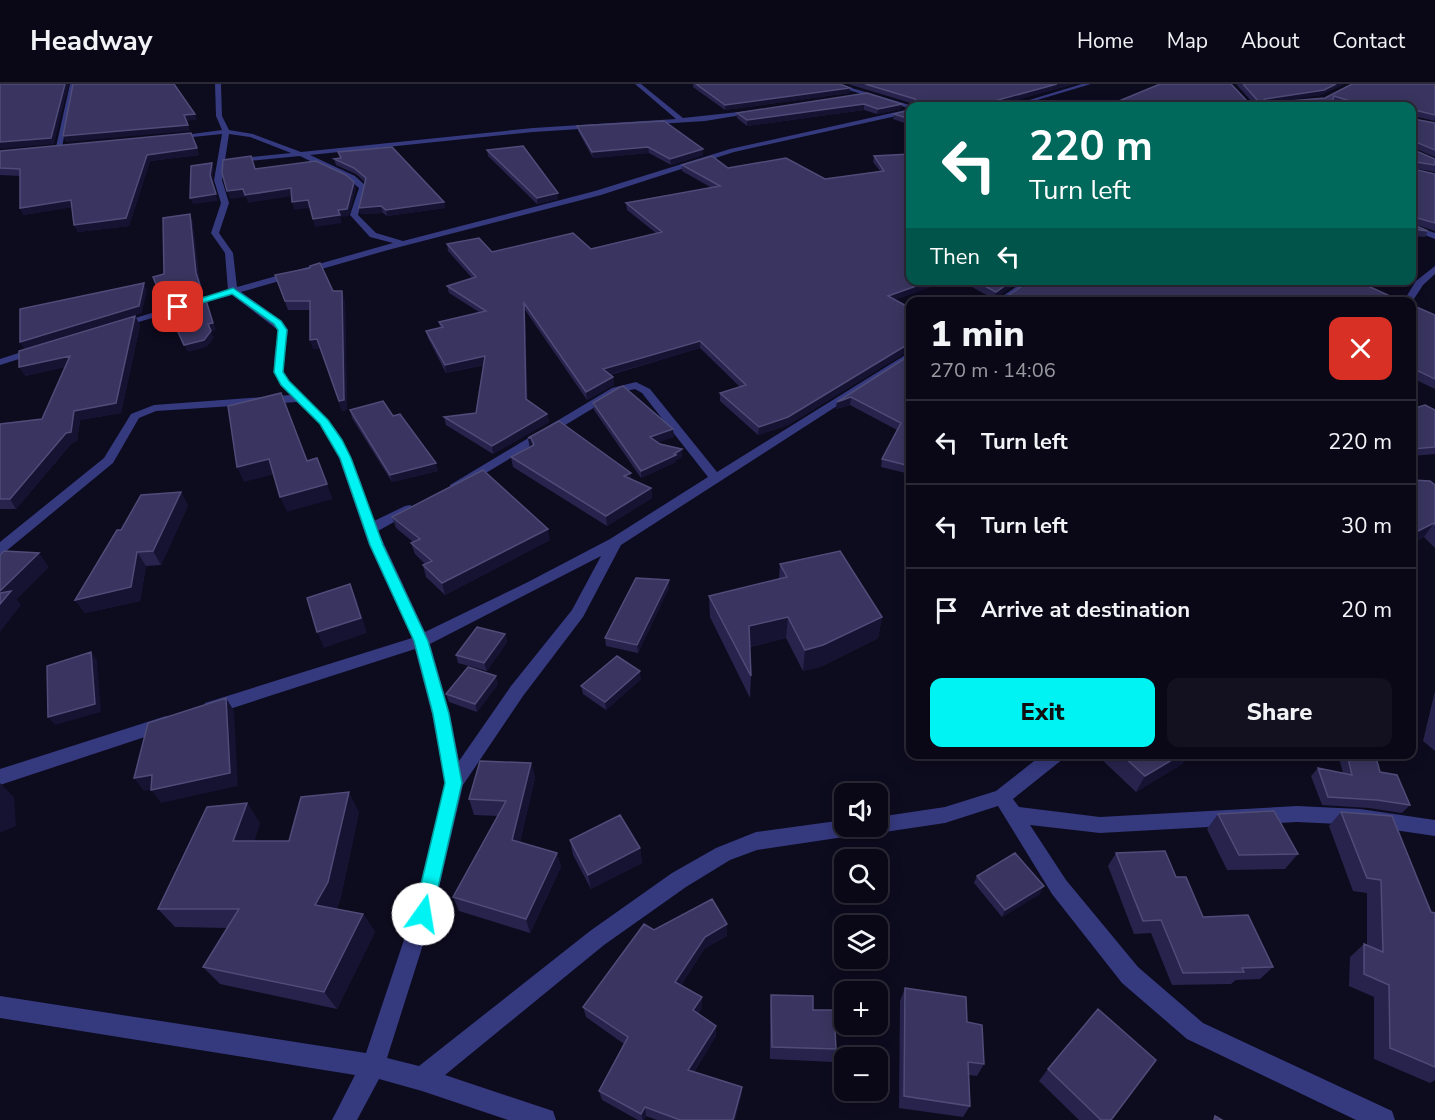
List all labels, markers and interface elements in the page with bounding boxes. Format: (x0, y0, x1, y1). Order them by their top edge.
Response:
text: Headway (30, 22, 152, 60)
text: Home (1077, 27, 1134, 55)
text: Map (1167, 27, 1208, 55)
text: About (1241, 27, 1299, 55)
text: Contact (1332, 27, 1405, 55)
text: 220 m (1029, 118, 1153, 175)
icon: left (930, 126, 1008, 204)
text: Turn left (1029, 172, 1130, 209)
icon: left (992, 240, 1025, 273)
text: Then (930, 242, 980, 272)
pin (152, 281, 203, 332)
icon: arrive (161, 290, 194, 323)
text: 1 min (930, 310, 1025, 359)
button: close (1329, 317, 1392, 380)
text: 270 m · 14:06 (930, 357, 1056, 384)
icon: left (930, 426, 963, 459)
text: Turn left (981, 427, 1068, 457)
text: 220 m (1328, 427, 1392, 457)
icon: left (930, 510, 963, 543)
text: Turn left (981, 511, 1068, 541)
text: 30 m (1341, 511, 1392, 541)
icon: arrive (930, 594, 963, 627)
text: Arrive at destination (981, 595, 1190, 625)
text: 20 m (1341, 595, 1392, 625)
button: Exit (930, 678, 1155, 747)
button: Share (1167, 678, 1392, 747)
map controls (834, 783, 888, 1101)
button: sound (834, 783, 888, 837)
button: search (834, 849, 888, 903)
position arrow (391, 882, 455, 946)
button: layers (834, 915, 888, 969)
button: + (834, 981, 888, 1035)
button: − (834, 1047, 888, 1101)

